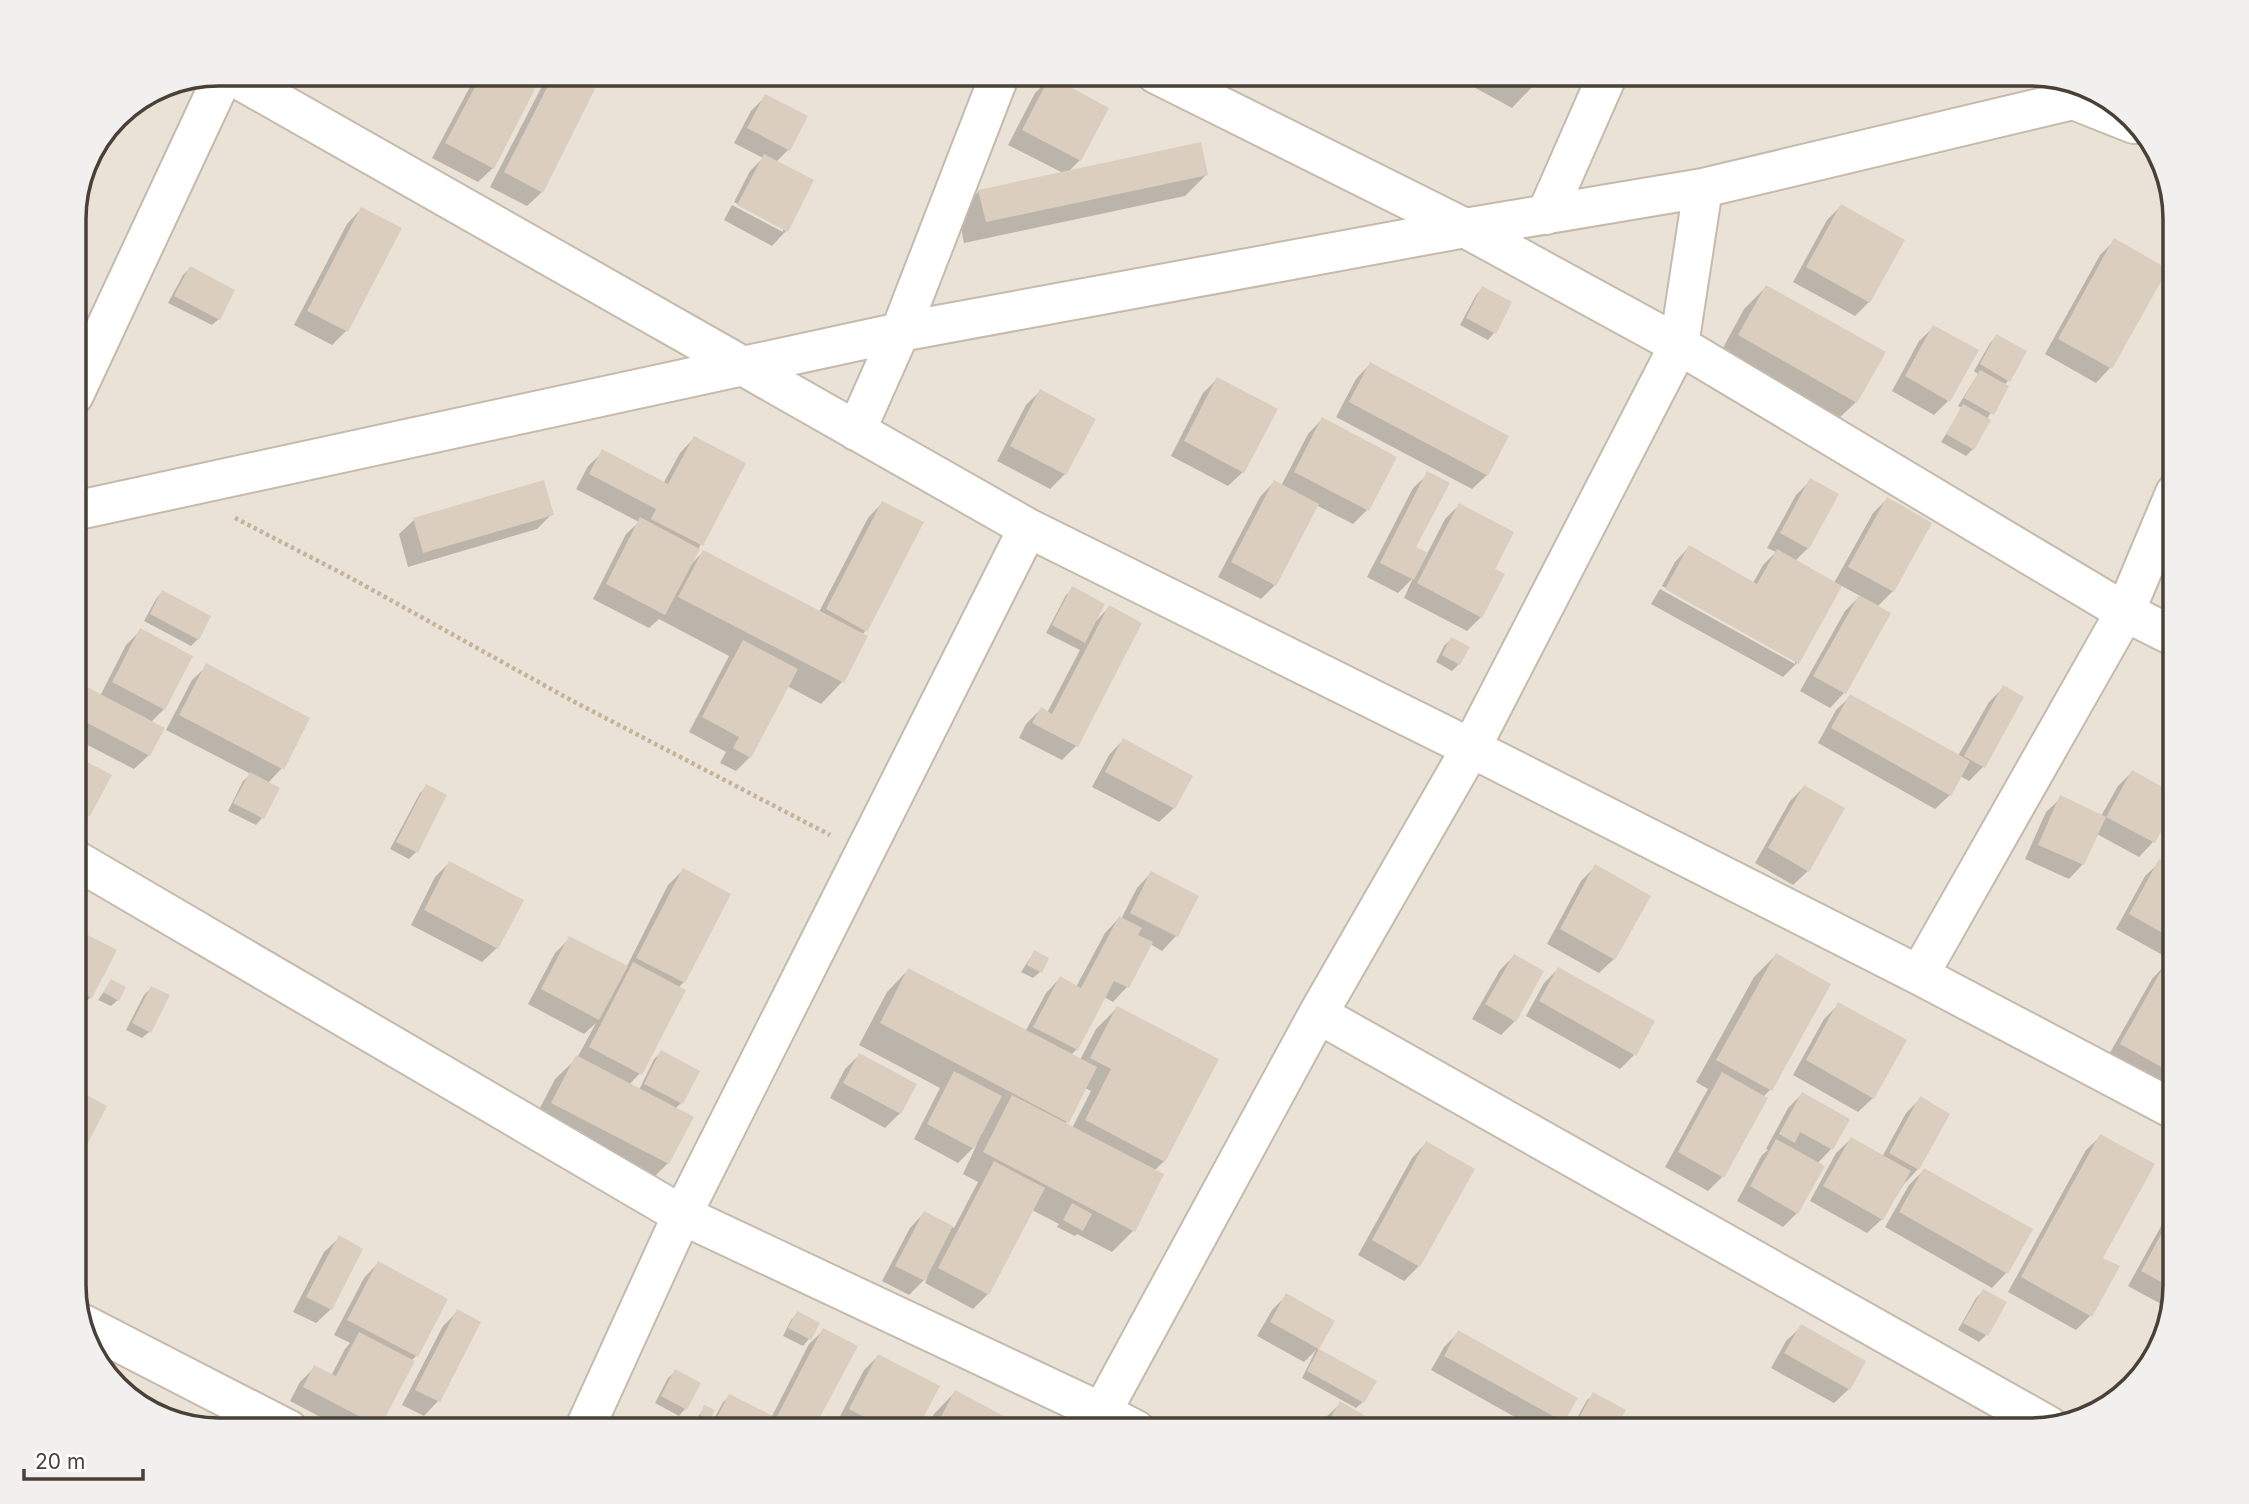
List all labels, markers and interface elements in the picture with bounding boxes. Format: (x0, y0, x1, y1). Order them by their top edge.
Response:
scale bar (24, 1438, 144, 1482)
text: 20 m (35, 1449, 85, 1474)

